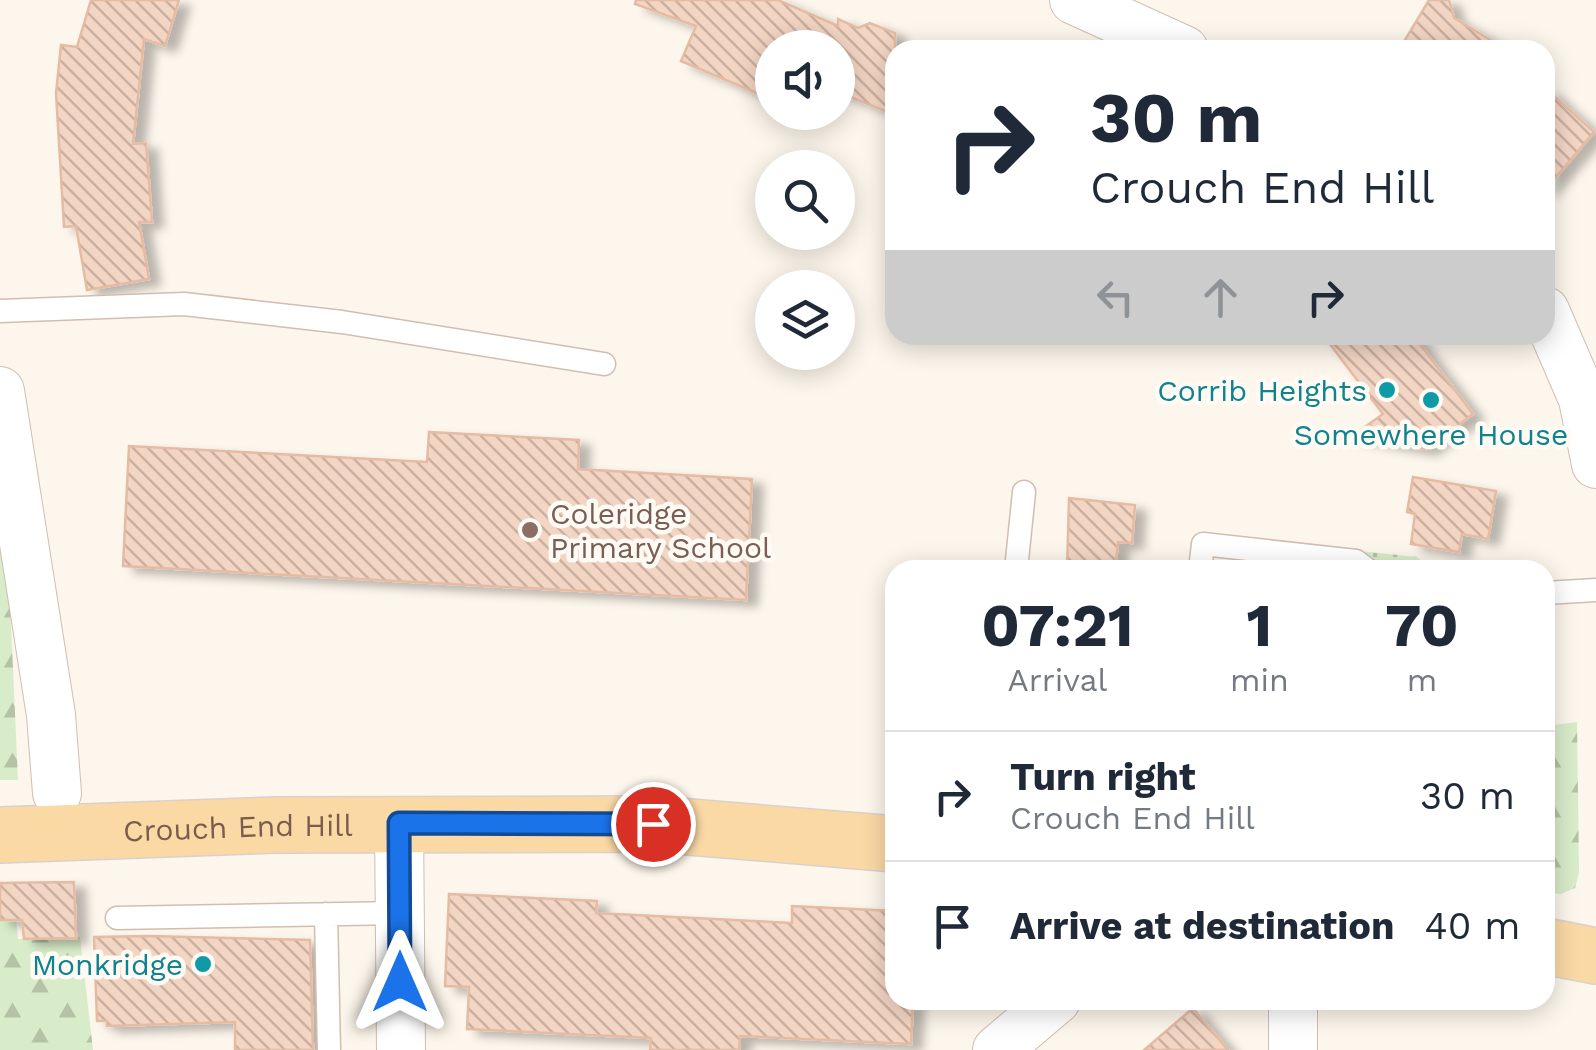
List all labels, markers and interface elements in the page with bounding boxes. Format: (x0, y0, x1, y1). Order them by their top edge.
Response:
map controls (755, 30, 855, 370)
button: sound (755, 30, 855, 130)
text: 30 m (1090, 77, 1262, 159)
icon: right (925, 80, 1055, 210)
button: search (755, 150, 855, 250)
text: Crouch End Hill (1090, 161, 1434, 214)
button: layers (755, 270, 855, 370)
icon: left (1088, 270, 1143, 325)
icon: ahead (1193, 270, 1248, 325)
icon: right (1298, 270, 1353, 325)
place label: Corrib Heights (1157, 373, 1367, 408)
marker: Corrib Heights (1376, 379, 1398, 401)
marker: Somewhere House (1420, 389, 1442, 411)
place label: Somewhere House (1294, 417, 1568, 452)
place label: Coleridge Primary School (550, 496, 771, 565)
marker: Coleridge Primary School (519, 519, 541, 541)
text: 07:21 (981, 590, 1134, 661)
text: 1 (1246, 590, 1272, 661)
text: 70 (1385, 590, 1459, 661)
text: Arrival (1008, 661, 1107, 699)
text: min (1230, 661, 1289, 699)
text: m (1407, 661, 1437, 699)
text: Turn right (1010, 755, 1196, 799)
icon: right (925, 769, 980, 824)
text: 30 m (1420, 774, 1515, 818)
pin (611, 782, 696, 867)
icon: arrive (626, 797, 681, 852)
text: Crouch End Hill (1010, 799, 1255, 837)
street label: Crouch End Hill (122, 807, 353, 848)
icon: arrive (925, 899, 980, 954)
text: Arrive at destination (1010, 904, 1395, 948)
text: 40 m (1425, 904, 1521, 948)
position arrow (348, 930, 452, 1034)
place label: Monkridge (32, 947, 183, 982)
marker: Monkridge (192, 953, 214, 975)

